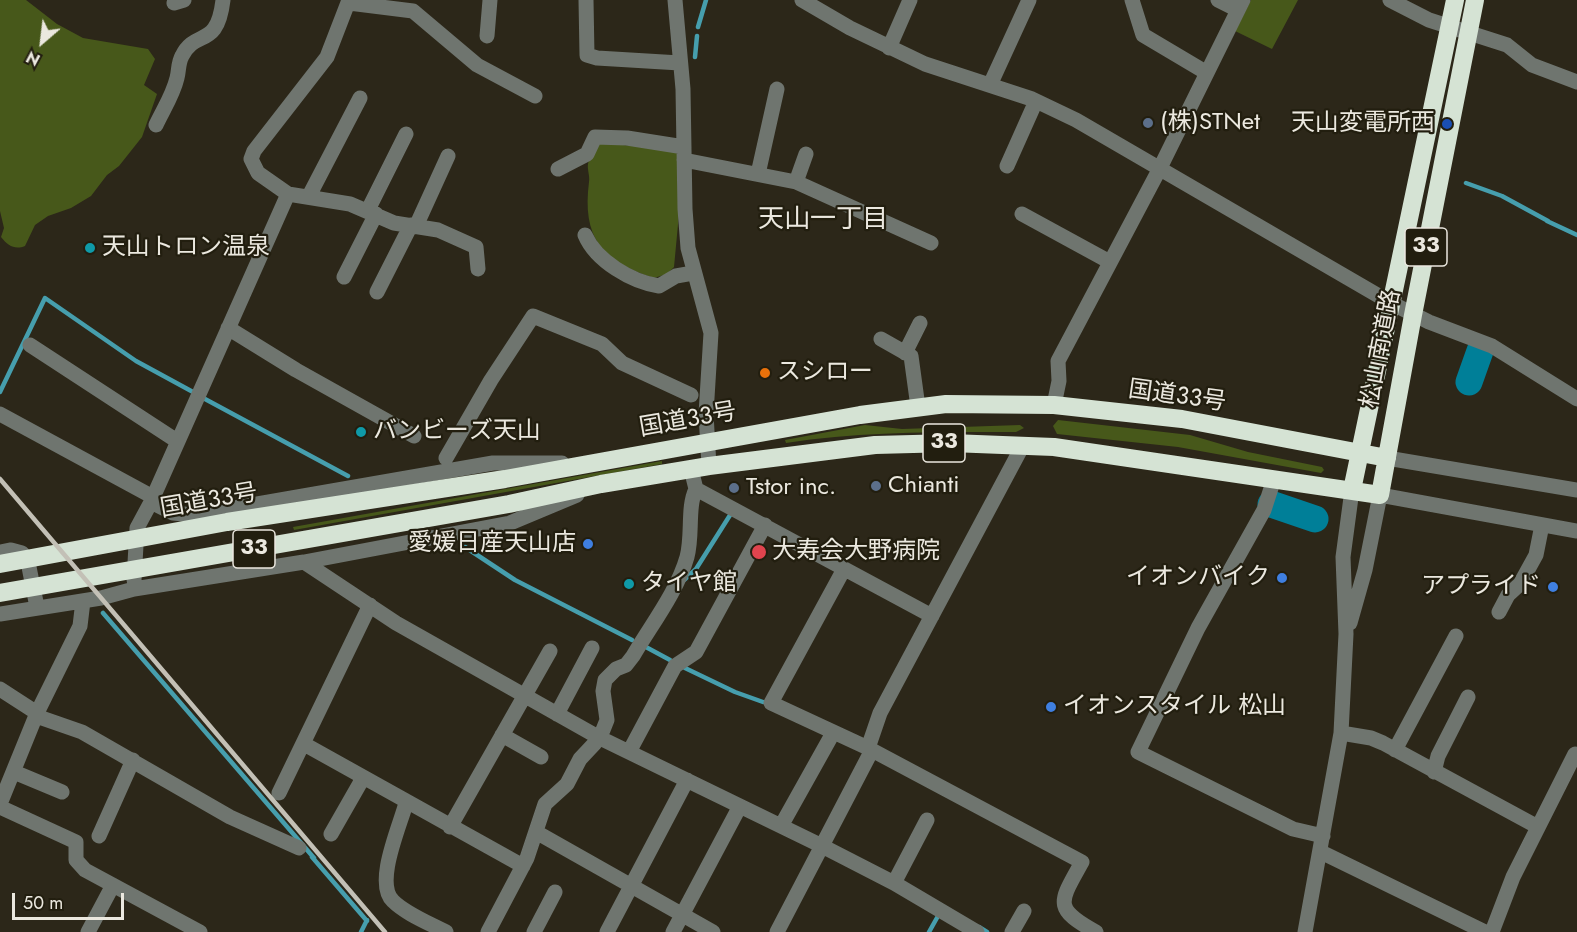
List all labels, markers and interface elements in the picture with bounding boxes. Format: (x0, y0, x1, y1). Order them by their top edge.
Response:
north arrow (12, 12, 72, 72)
text: N (22, 45, 44, 71)
place label: (株)STNet (1160, 109, 1260, 137)
place label: 天山変電所西 (1291, 110, 1435, 138)
marker: (株)STNet (1141, 116, 1155, 130)
marker: 天山変電所西 (1440, 117, 1454, 131)
district label: 天山一丁目 (758, 205, 888, 237)
road number: 33 (1405, 228, 1447, 266)
place label: 天山トロン温泉 (102, 234, 270, 262)
marker: 天山トロン温泉 (83, 241, 97, 255)
street label: 松山南道路 (1356, 287, 1408, 411)
place label: スシロー (777, 359, 873, 387)
marker: スシロー (758, 366, 772, 380)
street label: 国道33号 (1126, 376, 1228, 418)
street label: 国道33号 (637, 398, 739, 444)
place label: バンビーズ天山 (373, 418, 541, 446)
road number: 33 (923, 424, 965, 462)
marker: バンビーズ天山 (354, 425, 368, 439)
place label: Chianti (888, 472, 959, 500)
place label: Tstor inc. (746, 474, 836, 502)
street label: 国道33号 (158, 479, 260, 525)
marker: Chianti (869, 479, 883, 493)
marker: Tstor inc. (727, 481, 741, 495)
road number: 33 (233, 530, 275, 568)
place label: 愛媛日産天山店 (408, 530, 576, 558)
marker: 愛媛日産天山店 (581, 537, 595, 551)
place label: 大寿会大野病院 (772, 538, 940, 566)
marker: 大寿会大野病院 (750, 543, 768, 561)
place label: イオンバイク (1126, 564, 1270, 592)
place label: タイヤ館 (641, 570, 737, 598)
marker: イオンバイク (1275, 571, 1289, 585)
place label: アプライド (1421, 573, 1541, 601)
marker: タイヤ館 (622, 577, 636, 591)
marker: アプライド (1546, 580, 1560, 594)
place label: イオンスタイル 松山 (1063, 693, 1286, 721)
marker: イオンスタイル 松山 (1044, 700, 1058, 714)
scale bar (15, 881, 128, 919)
text: 50 m (23, 890, 63, 916)

